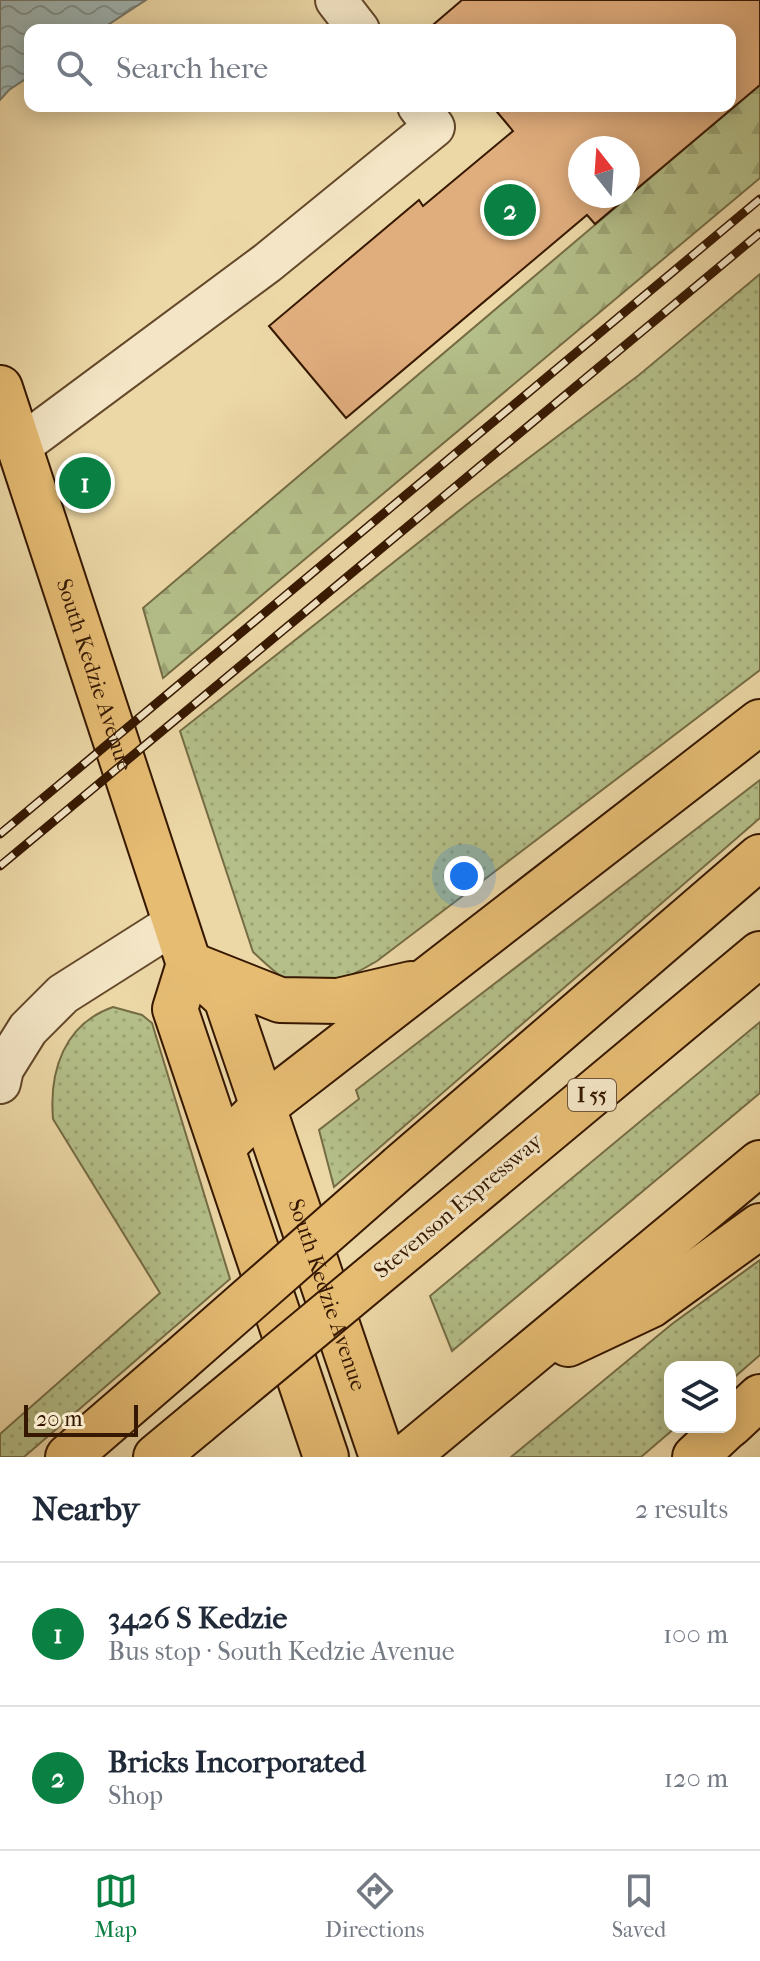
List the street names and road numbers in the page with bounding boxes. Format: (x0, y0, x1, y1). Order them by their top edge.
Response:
street label: South Kedzie Avenue (50, 575, 138, 775)
road number: I 55 (568, 1079, 616, 1111)
street label: Stevenson Expressway (369, 1127, 548, 1284)
street label: South Kedzie Avenue (282, 1196, 372, 1394)

